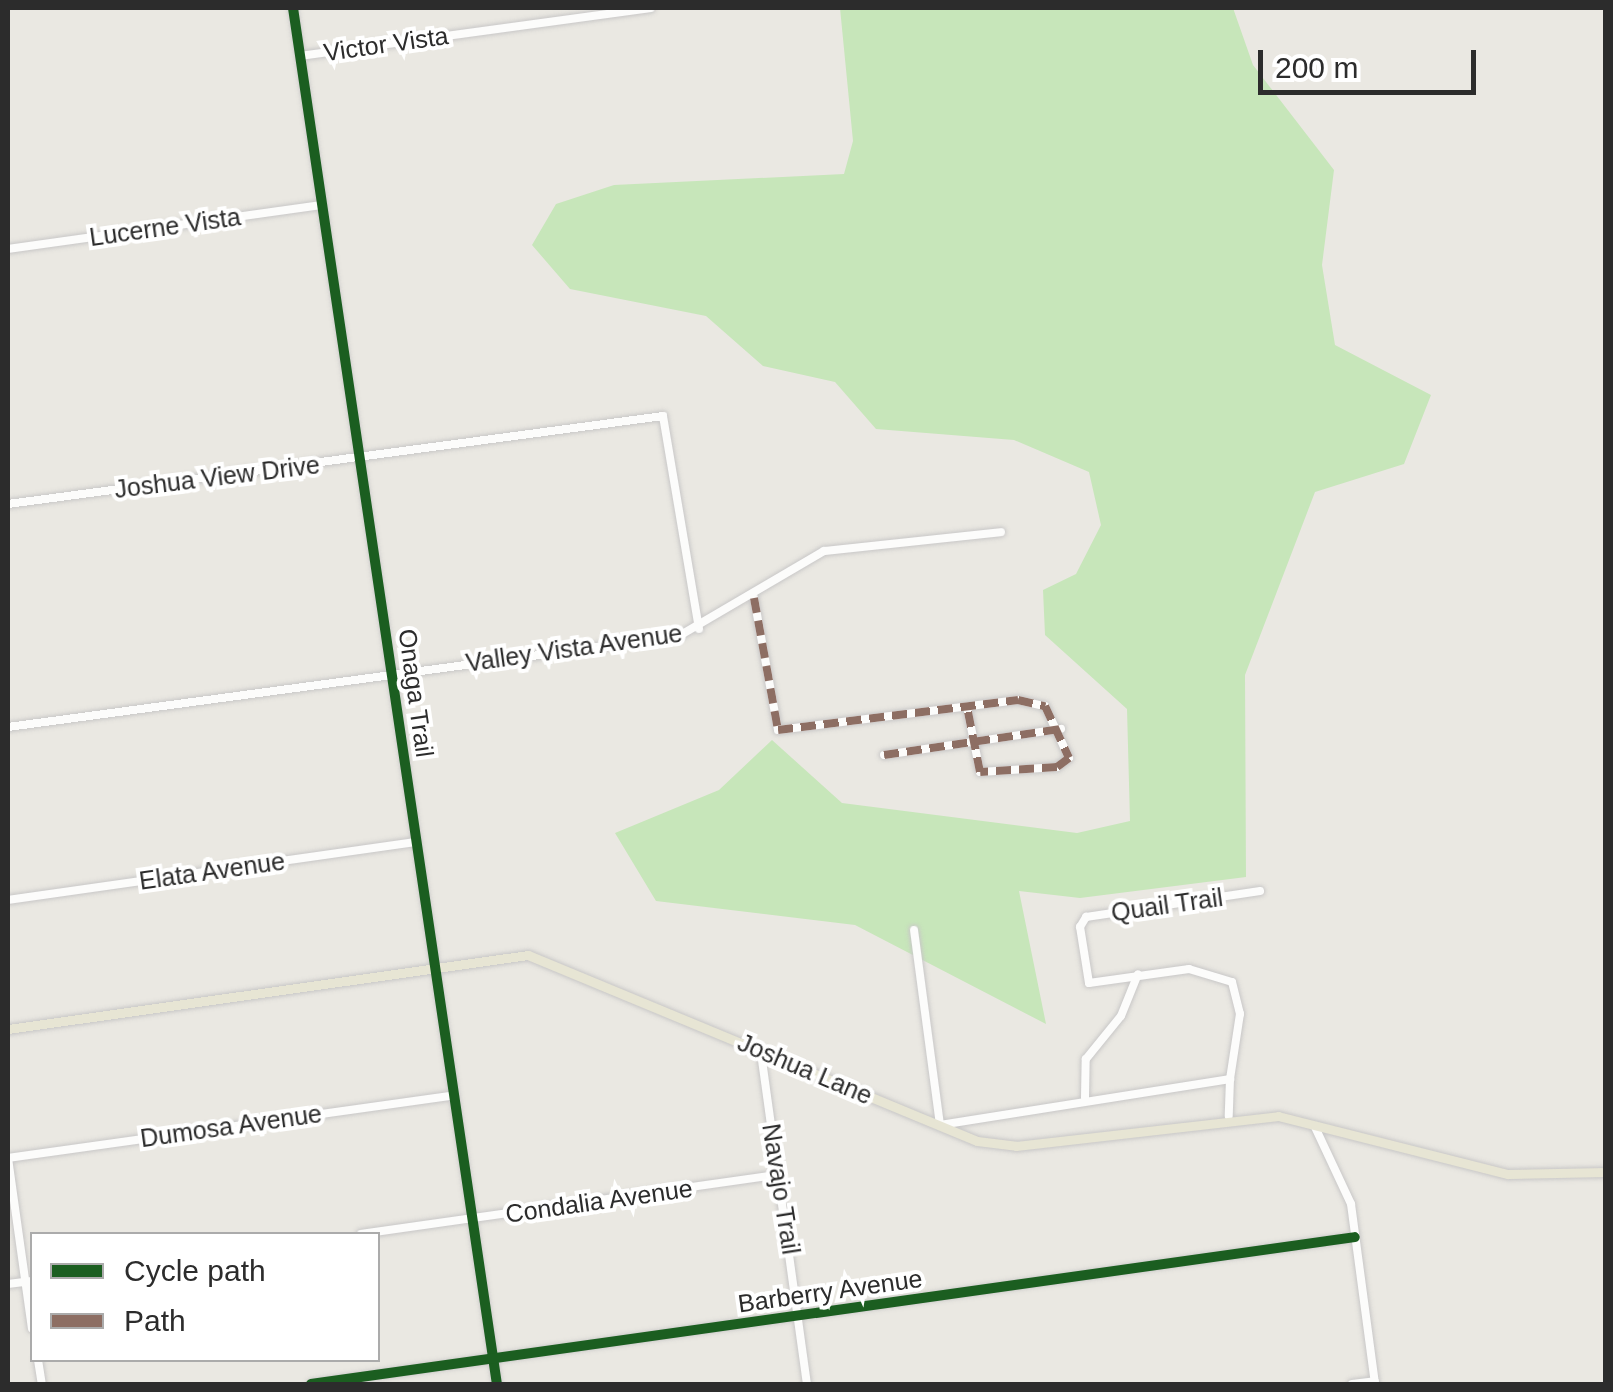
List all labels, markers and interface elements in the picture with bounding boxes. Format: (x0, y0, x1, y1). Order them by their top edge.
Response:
street label: Victor Vista (322, 20, 450, 68)
scale bar (1263, 30, 1480, 92)
text: 200 m (1275, 51, 1358, 84)
street label: Lucerne Vista (87, 202, 243, 252)
street label: Joshua View Drive (113, 450, 321, 504)
street label: Valley Vista Avenue (463, 618, 685, 678)
street label: Onaga Trail (392, 627, 440, 759)
street label: Elata Avenue (137, 846, 287, 896)
street label: Quail Trail (1109, 882, 1225, 928)
street label: Joshua Lane (733, 1027, 877, 1111)
street label: Dumosa Avenue (138, 1098, 324, 1154)
street label: Navajo Trail (756, 1121, 806, 1257)
street label: Condalia Avenue (503, 1173, 695, 1229)
legend (30, 1232, 380, 1362)
text: Cycle path (124, 1254, 266, 1287)
street label: Barberry Avenue (735, 1263, 925, 1319)
text: Path (124, 1304, 186, 1337)

